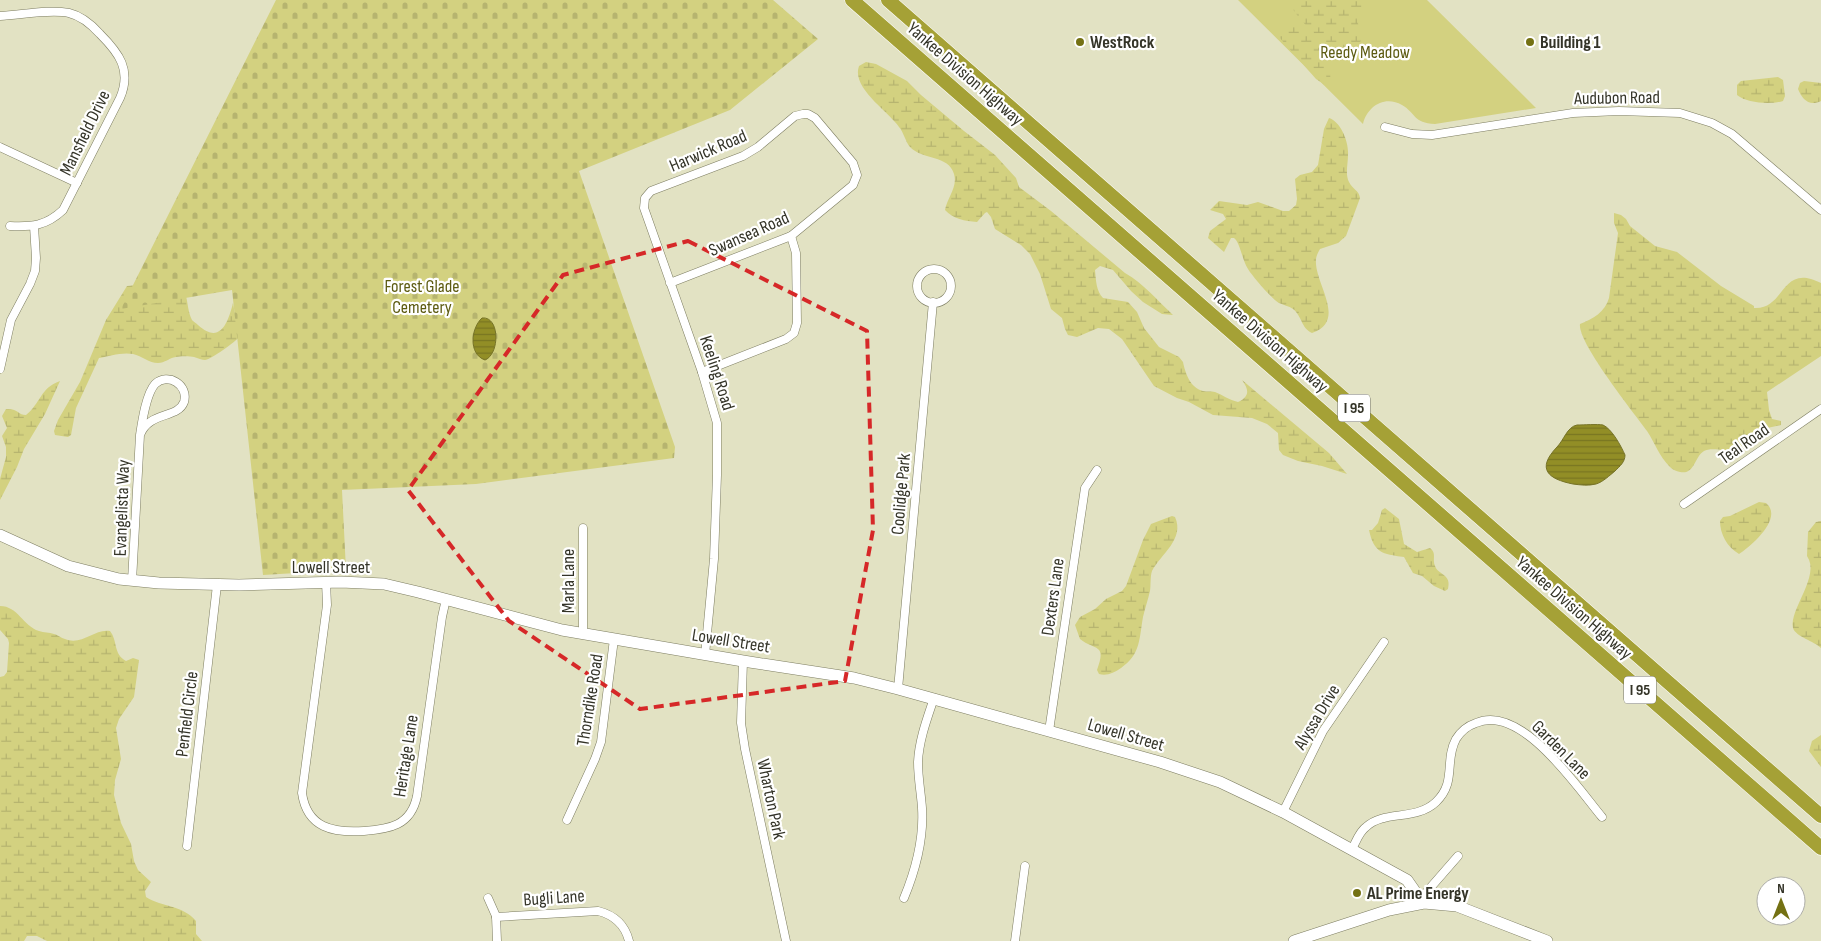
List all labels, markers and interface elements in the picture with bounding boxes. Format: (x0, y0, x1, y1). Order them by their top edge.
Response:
street label: Yankee Division Highway (903, 18, 1027, 130)
place label: WestRock (1090, 32, 1155, 53)
place label: Building 1 (1540, 32, 1601, 53)
marker: WestRock (1074, 36, 1086, 48)
marker: Building 1 (1524, 36, 1536, 48)
park label: Reedy Meadow (1320, 42, 1410, 63)
street label: Mansfield Drive (55, 87, 115, 179)
street label: Audubon Road (1573, 87, 1660, 109)
street label: Harwick Road (666, 125, 750, 177)
street label: Swansea Road (706, 207, 792, 261)
park label: Forest Glade Cemetery (384, 276, 460, 318)
street label: Yankee Division Highway (1208, 285, 1332, 397)
street label: Keeling Road (695, 333, 739, 413)
road number: I 95 (1338, 394, 1370, 422)
street label: Teal Road (1715, 419, 1773, 469)
street label: Coolidge Park (887, 452, 915, 536)
street label: Evangelista Way (110, 459, 134, 557)
street label: Marla Lane (558, 549, 579, 613)
street label: Yankee Division Highway (1512, 552, 1636, 664)
street label: Lowell Street (292, 557, 371, 578)
street label: Dexters Lane (1037, 557, 1069, 637)
street label: Lowell Street (691, 624, 772, 658)
street label: Thorndike Road (572, 653, 608, 747)
street label: Penfield Circle (171, 670, 203, 758)
road number: I 95 (1624, 676, 1656, 704)
street label: Alyssa Drive (1289, 681, 1345, 754)
street label: Heritage Lane (389, 713, 423, 799)
street label: Lowell Street (1085, 714, 1167, 756)
street label: Garden Lane (1527, 716, 1595, 784)
street label: Wharton Park (752, 757, 790, 841)
north arrow (1756, 876, 1806, 926)
text: N (1777, 880, 1785, 897)
place label: AL Prime Energy (1366, 883, 1469, 904)
street label: Bugli Lane (523, 885, 585, 911)
marker: AL Prime Energy (1351, 887, 1363, 899)

